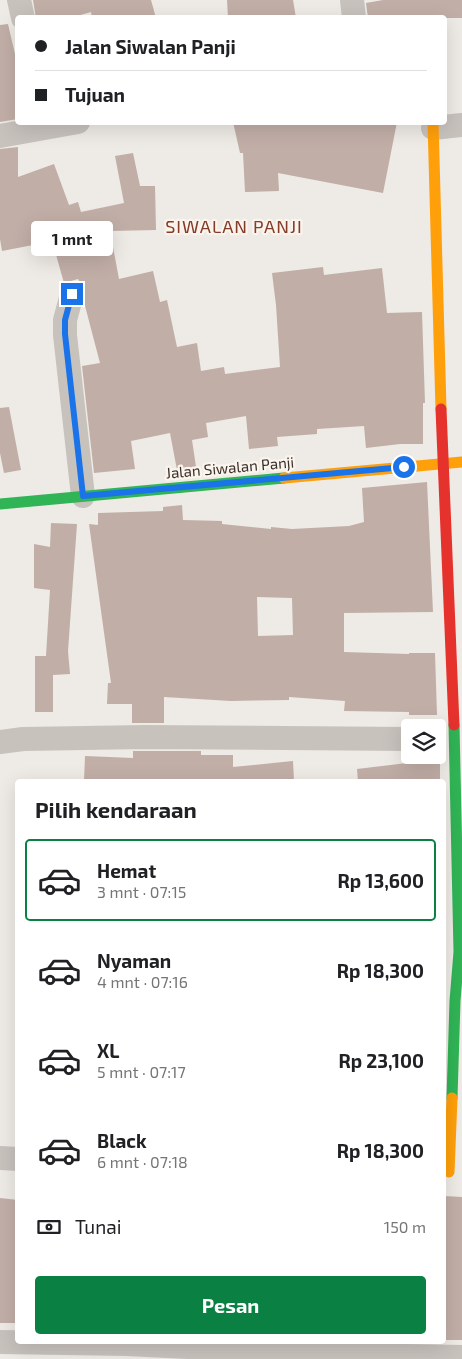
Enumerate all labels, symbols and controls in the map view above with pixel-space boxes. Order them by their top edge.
text: Jalan Siwalan Panji [65,35,236,58]
text: Tujuan [65,83,125,106]
district label: SIWALAN PANJI [165,215,303,237]
callout: 1 mnt [31,222,113,256]
text: 1 mnt [52,229,92,248]
route end [61,283,83,305]
street label: Jalan Siwalan Panji [165,452,295,483]
route start [393,456,415,478]
map controls [401,719,446,764]
button: layers [401,719,446,764]
text: Pilih kendaraan [35,796,197,822]
icon: car [37,858,82,903]
text: Hemat [97,859,156,882]
text: Rp 13,600 [337,869,424,892]
text: 3 mnt · 07:15 [97,882,186,901]
icon: car [37,948,82,993]
text: Nyaman [97,949,171,972]
text: Rp 18,300 [337,959,424,982]
text: 4 mnt · 07:16 [97,972,188,991]
icon: car [37,1038,82,1083]
text: XL [97,1039,119,1062]
text: Rp 23,100 [338,1049,424,1072]
text: 5 mnt · 07:17 [97,1062,186,1081]
icon: car [37,1128,82,1173]
text: Black [97,1129,147,1152]
text: Rp 18,300 [337,1139,424,1162]
text: 6 mnt · 07:18 [97,1152,188,1171]
icon: cash [35,1213,63,1241]
text: Tunai [75,1215,121,1238]
text: 150 m [384,1217,426,1236]
button: Pesan [35,1276,426,1334]

